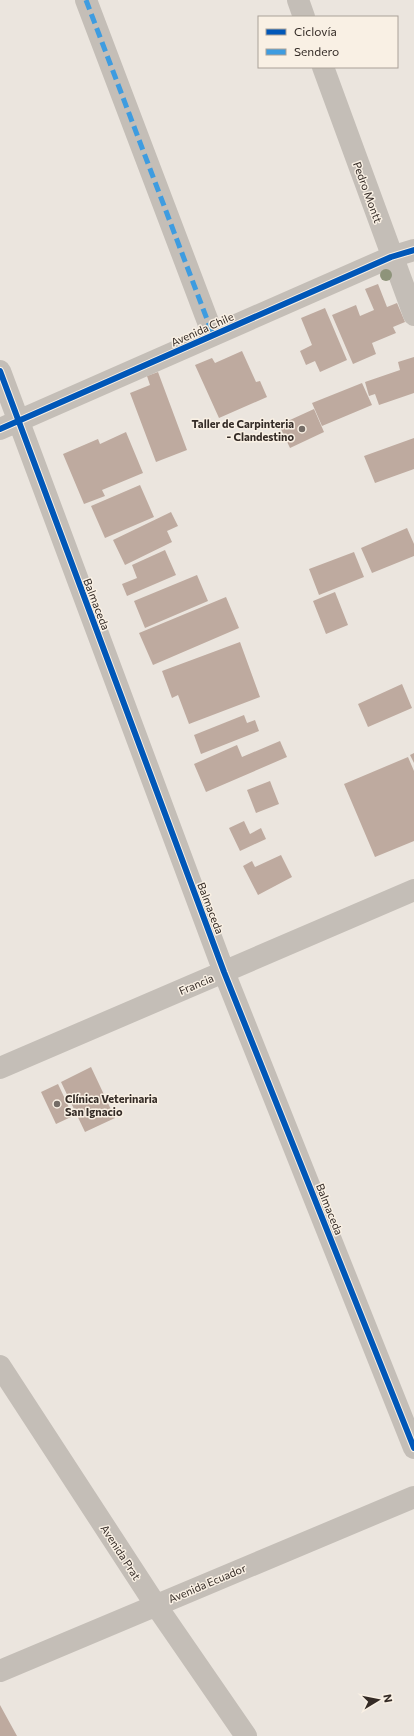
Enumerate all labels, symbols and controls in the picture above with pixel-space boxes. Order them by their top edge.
legend [258,16,398,68]
text: Ciclovía [294,24,337,38]
text: Sendero [294,44,339,58]
street label: Pedro Montt [351,160,385,225]
street label: Avenida Chile [169,309,235,349]
place label: Taller de Carpinteria - Clandestino [192,417,294,443]
marker: Taller de Carpinteria - Clandestino [297,424,307,434]
street label: Balmaceda [81,576,113,632]
street label: Balmaceda [195,880,227,936]
street label: Francia [177,971,215,997]
place label: Clínica Veterinaria San Ignacio [65,1092,158,1118]
marker: Clínica Veterinaria San Ignacio [52,1099,62,1109]
street label: Balmaceda [314,1181,346,1237]
street label: Avenida Prat [98,1522,144,1582]
street label: Avenida Ecuador [166,1561,248,1605]
north arrow [358,1680,398,1720]
text: N [381,1693,395,1703]

